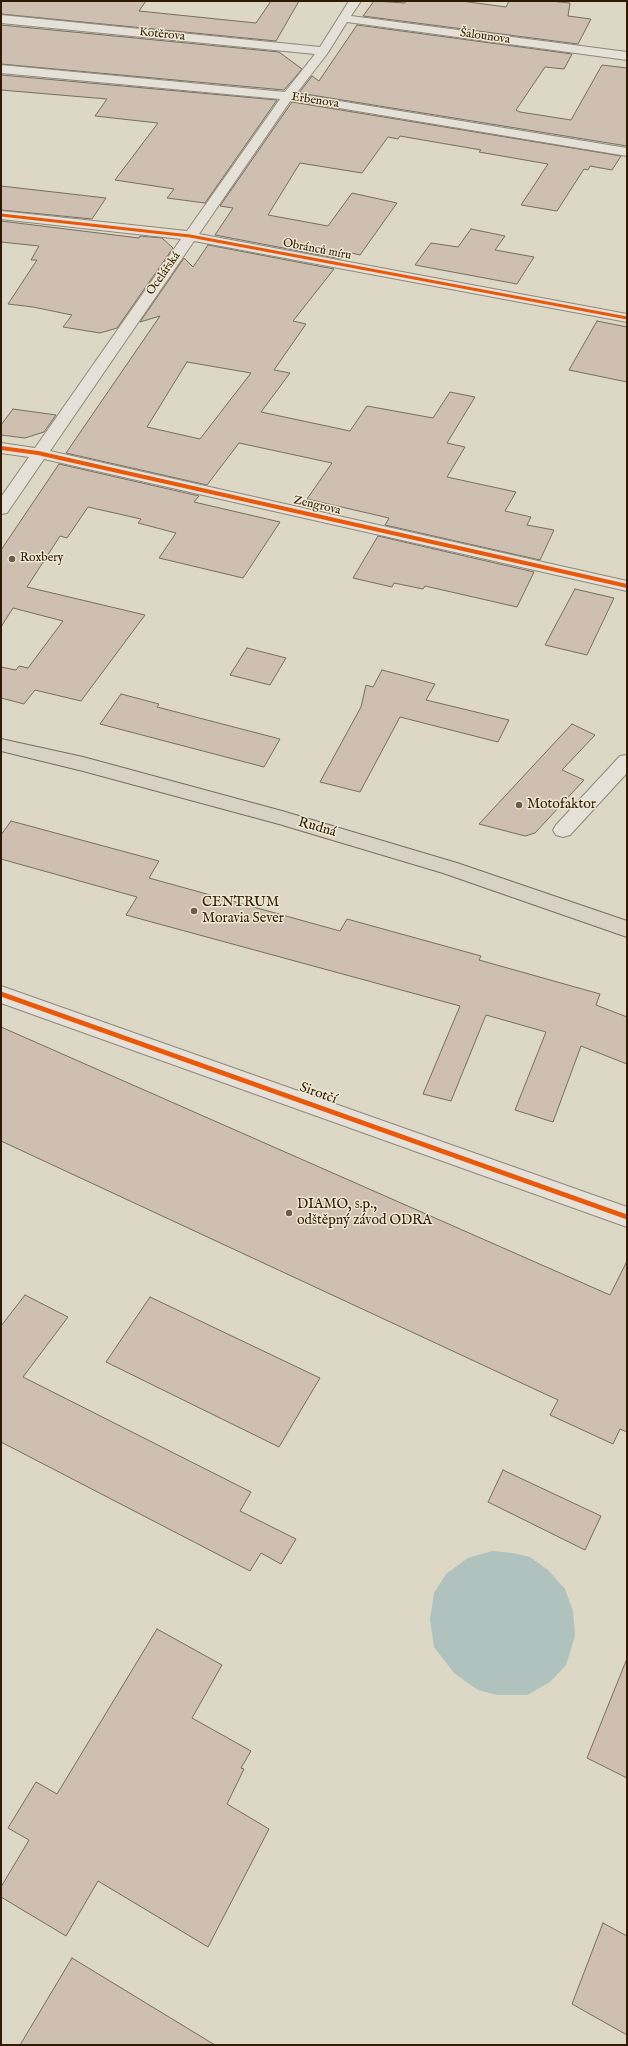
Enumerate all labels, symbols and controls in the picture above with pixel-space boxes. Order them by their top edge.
street label: Kotěrova [138,25,186,45]
street label: Šalounova [459,26,511,48]
street label: Erbenova [290,90,340,112]
street label: Obránců míru [282,236,352,264]
street label: Ocelářská [144,250,184,298]
street label: Zengrova [292,494,342,518]
place label: Roxbery [20,552,64,566]
marker: Roxbery [7,554,17,564]
place label: Motofaktor [527,797,596,813]
marker: Motofaktor [514,800,524,810]
street label: Rudná [296,815,338,841]
place label: CENTRUM Moravia Sever [202,895,284,928]
marker: CENTRUM Moravia Sever [189,906,199,916]
street label: Sirotčí [297,1080,339,1108]
place label: DIAMO, s.p., odštěpný závod ODRA [297,1197,432,1230]
marker: DIAMO, s.p., odštěpný závod ODRA [284,1208,294,1218]

